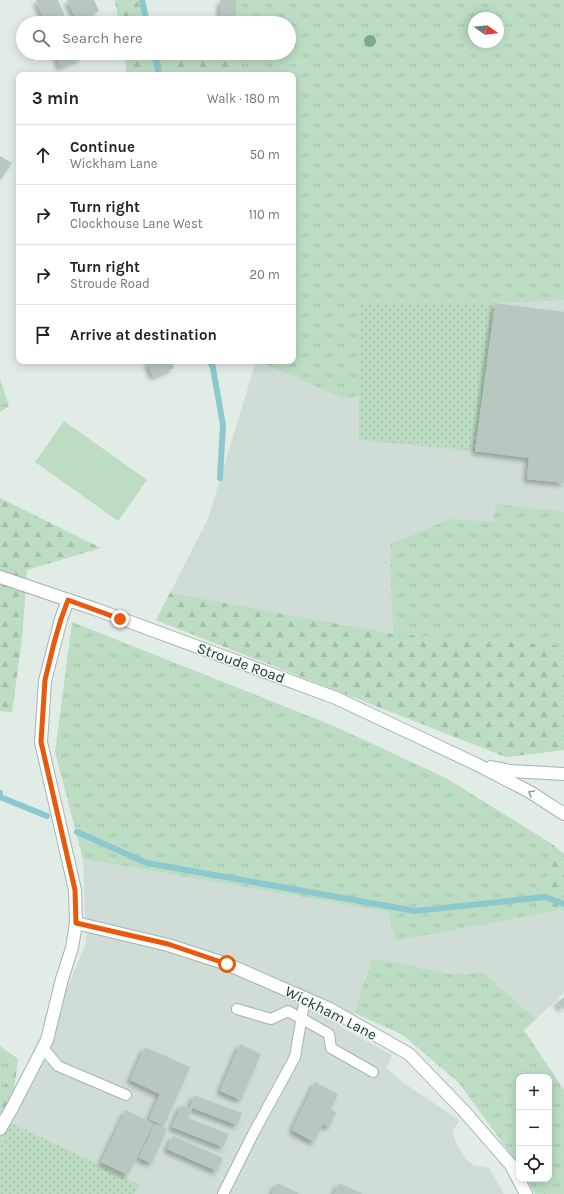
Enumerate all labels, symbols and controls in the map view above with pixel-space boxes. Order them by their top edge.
north arrow [468,12,504,48]
search box [16,16,296,60]
icon: search [30,27,52,49]
text: Search here [62,29,143,47]
text: 3 min [32,88,79,108]
text: Walk · 180 m [207,91,280,106]
text: Continue [70,138,135,156]
icon: ahead [32,144,54,166]
text: 50 m [250,147,280,162]
text: Wickham Lane [70,156,158,171]
text: Turn right [70,198,140,216]
icon: right [32,204,54,226]
text: 110 m [248,207,280,222]
text: Clockhouse Lane West [70,216,203,231]
text: Turn right [70,258,140,276]
icon: right [32,264,54,286]
text: 20 m [250,267,280,282]
text: Stroude Road [70,276,150,291]
icon: arrive [32,324,54,346]
text: Arrive at destination [70,326,217,344]
route end [111,610,129,628]
street label: Stroude Road [195,639,287,687]
one-way arrow [528,791,535,798]
route start [218,955,236,973]
street label: Wickham Lane [282,982,380,1044]
map controls [516,1074,552,1182]
button: + [516,1074,552,1110]
button: − [516,1110,552,1146]
button: locate [516,1146,552,1182]

